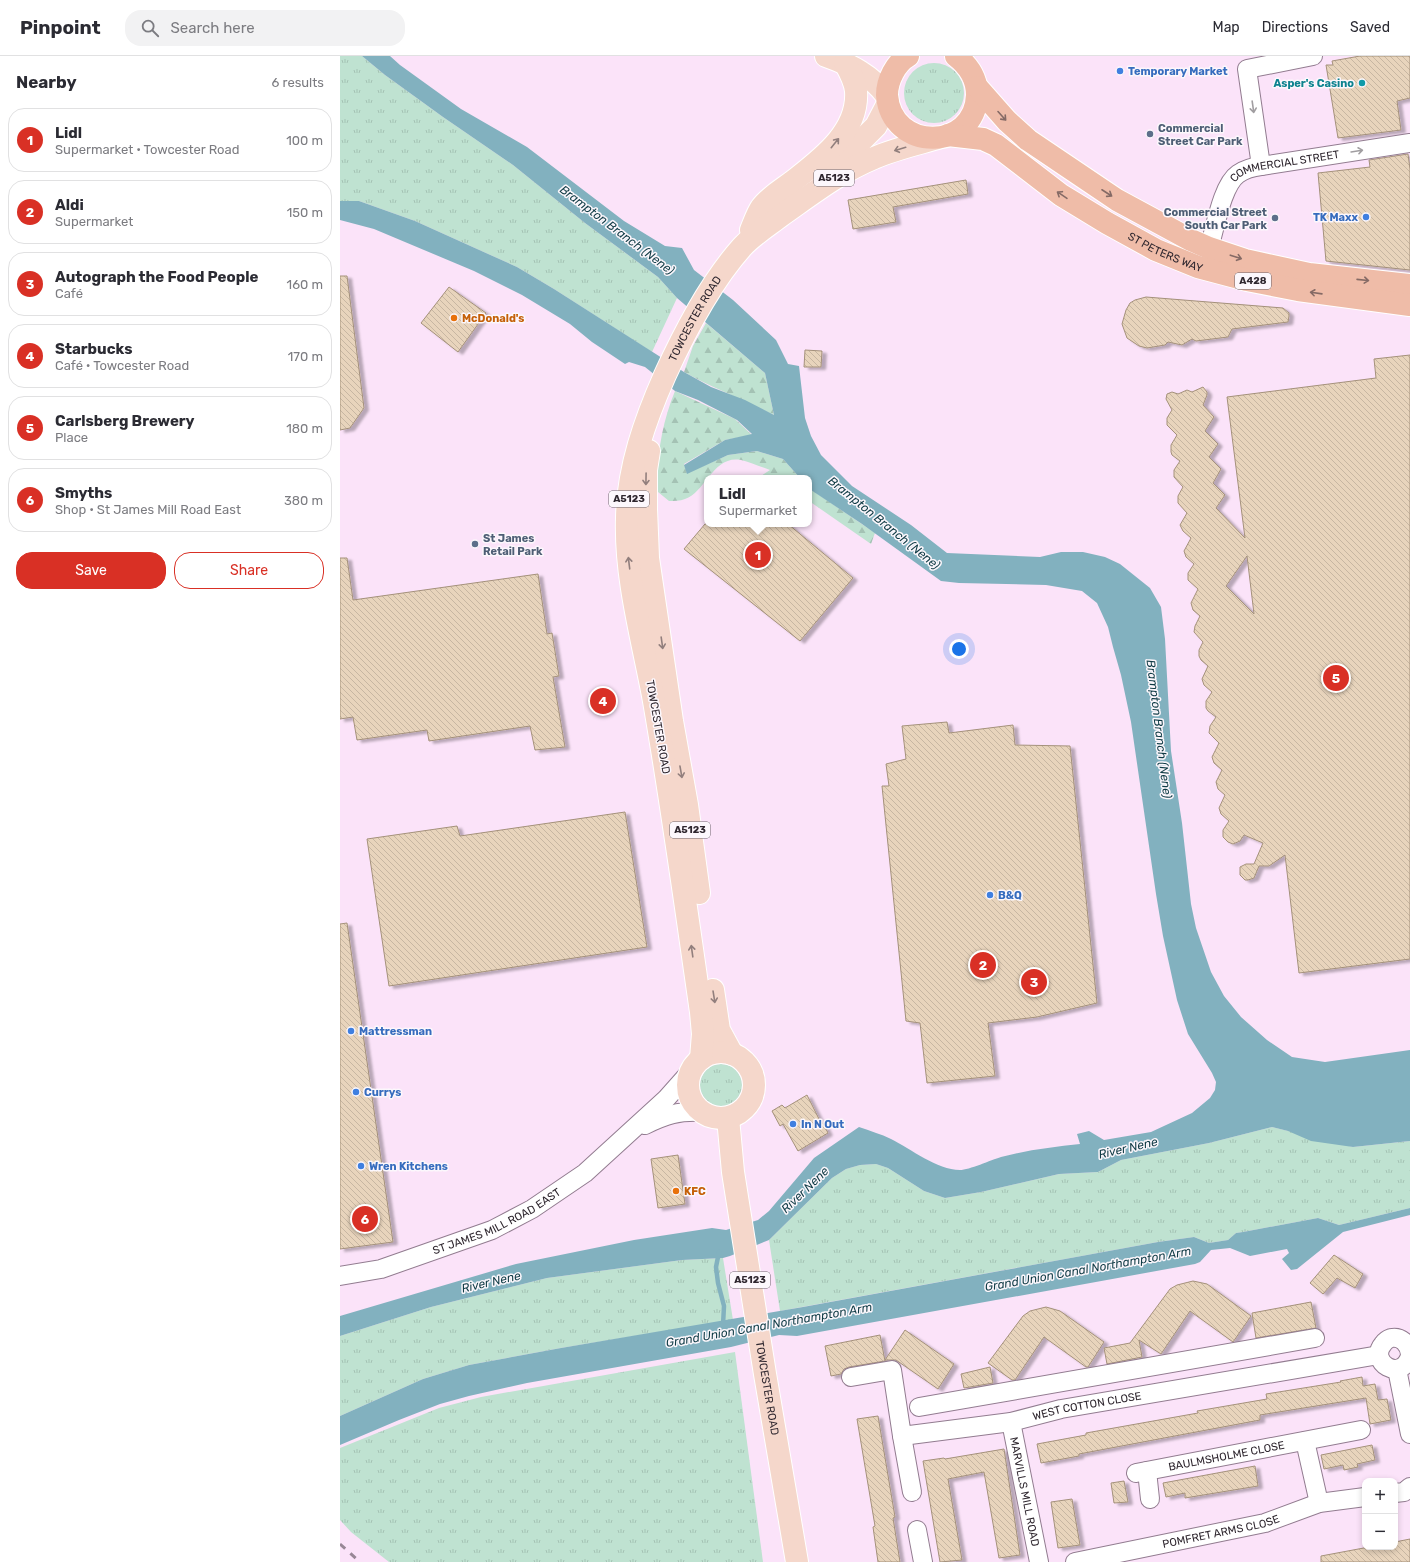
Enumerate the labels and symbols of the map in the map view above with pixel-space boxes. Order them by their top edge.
place label: Temporary Market [1128,65,1228,78]
marker: Temporary Market [1115,66,1125,76]
place label: Asper's Casino [1273,77,1354,90]
marker: Asper's Casino [1357,78,1367,88]
one-way arrow [1249,100,1257,113]
one-way arrow [998,111,1007,121]
place label: Commercial Street Car Park [1158,122,1243,148]
marker: Commercial Street Car Park [1145,129,1155,139]
one-way arrow [831,138,840,149]
one-way arrow [894,146,907,153]
street label: COMMERCIAL STREET [1227,147,1341,184]
one-way arrow [1351,147,1364,155]
road number: A5123 [814,170,854,186]
water label: Brampton Branch (Nene) [557,182,677,278]
one-way arrow [1101,189,1112,197]
one-way arrow [1057,191,1068,199]
place label: Commercial Street South Car Park [1164,206,1268,232]
place label: TK Maxx [1313,211,1359,224]
marker: TK Maxx [1361,212,1371,222]
marker: Commercial Street South Car Park [1270,213,1280,223]
street label: ST PETERS WAY [1126,229,1204,275]
one-way arrow [1229,253,1241,261]
street label: TOWCESTER ROAD [666,273,724,363]
road number: A428 [1235,273,1271,289]
one-way arrow [1356,276,1369,283]
one-way arrow [1310,289,1323,297]
place label: McDonald's [462,312,524,325]
marker: McDonald's [449,313,459,323]
one-way arrow [642,472,650,485]
water label: Brampton Branch (Nene) [825,474,943,572]
road number: A5123 [609,491,649,507]
place label: St James Retail Park [483,532,543,558]
marker: St James Retail Park [470,539,480,549]
pin: 1 [745,540,771,570]
one-way arrow [626,557,633,570]
one-way arrow [658,636,666,649]
your location [949,639,969,659]
water label: Brampton Branch (Nene) [1144,659,1174,799]
pin: 5 [1323,663,1349,693]
street label: TOWCESTER ROAD [643,679,673,775]
pin: 4 [590,686,616,716]
one-way arrow [677,765,685,778]
road number: A5123 [670,822,710,838]
place label: B&Q [998,889,1022,902]
marker: B&Q [985,890,995,900]
one-way arrow [688,945,696,958]
pin: 2 [970,950,996,980]
pin: 3 [1021,967,1047,997]
one-way arrow [710,990,718,1003]
place label: Mattressman [359,1025,432,1038]
marker: Mattressman [346,1026,356,1036]
place label: Currys [364,1086,401,1099]
marker: Currys [351,1087,361,1097]
place label: In N Out [801,1118,844,1131]
marker: In N Out [788,1119,798,1129]
water label: River Nene [1097,1134,1159,1162]
place label: Wren Kitchens [369,1160,448,1173]
marker: Wren Kitchens [356,1161,366,1171]
water label: River Nene [778,1164,832,1216]
street label: ST JAMES MILL ROAD EAST [431,1185,563,1257]
place label: KFC [684,1185,706,1198]
marker: KFC [671,1186,681,1196]
pin: 6 [352,1204,378,1234]
water label: Grand Union Canal Northampton Arm [984,1244,1193,1294]
water label: River Nene [460,1268,522,1296]
road number: A5123 [730,1272,770,1288]
water label: Grand Union Canal Northampton Arm [665,1300,874,1350]
street label: TOWCESTER ROAD [753,1340,782,1436]
street label: WEST COTTON CLOSE [1031,1389,1143,1423]
street label: MARVILLS MILL ROAD [1008,1436,1042,1547]
street label: BAULMSHOLME CLOSE [1167,1438,1286,1473]
street label: POMFRET ARMS CLOSE [1161,1512,1281,1550]

